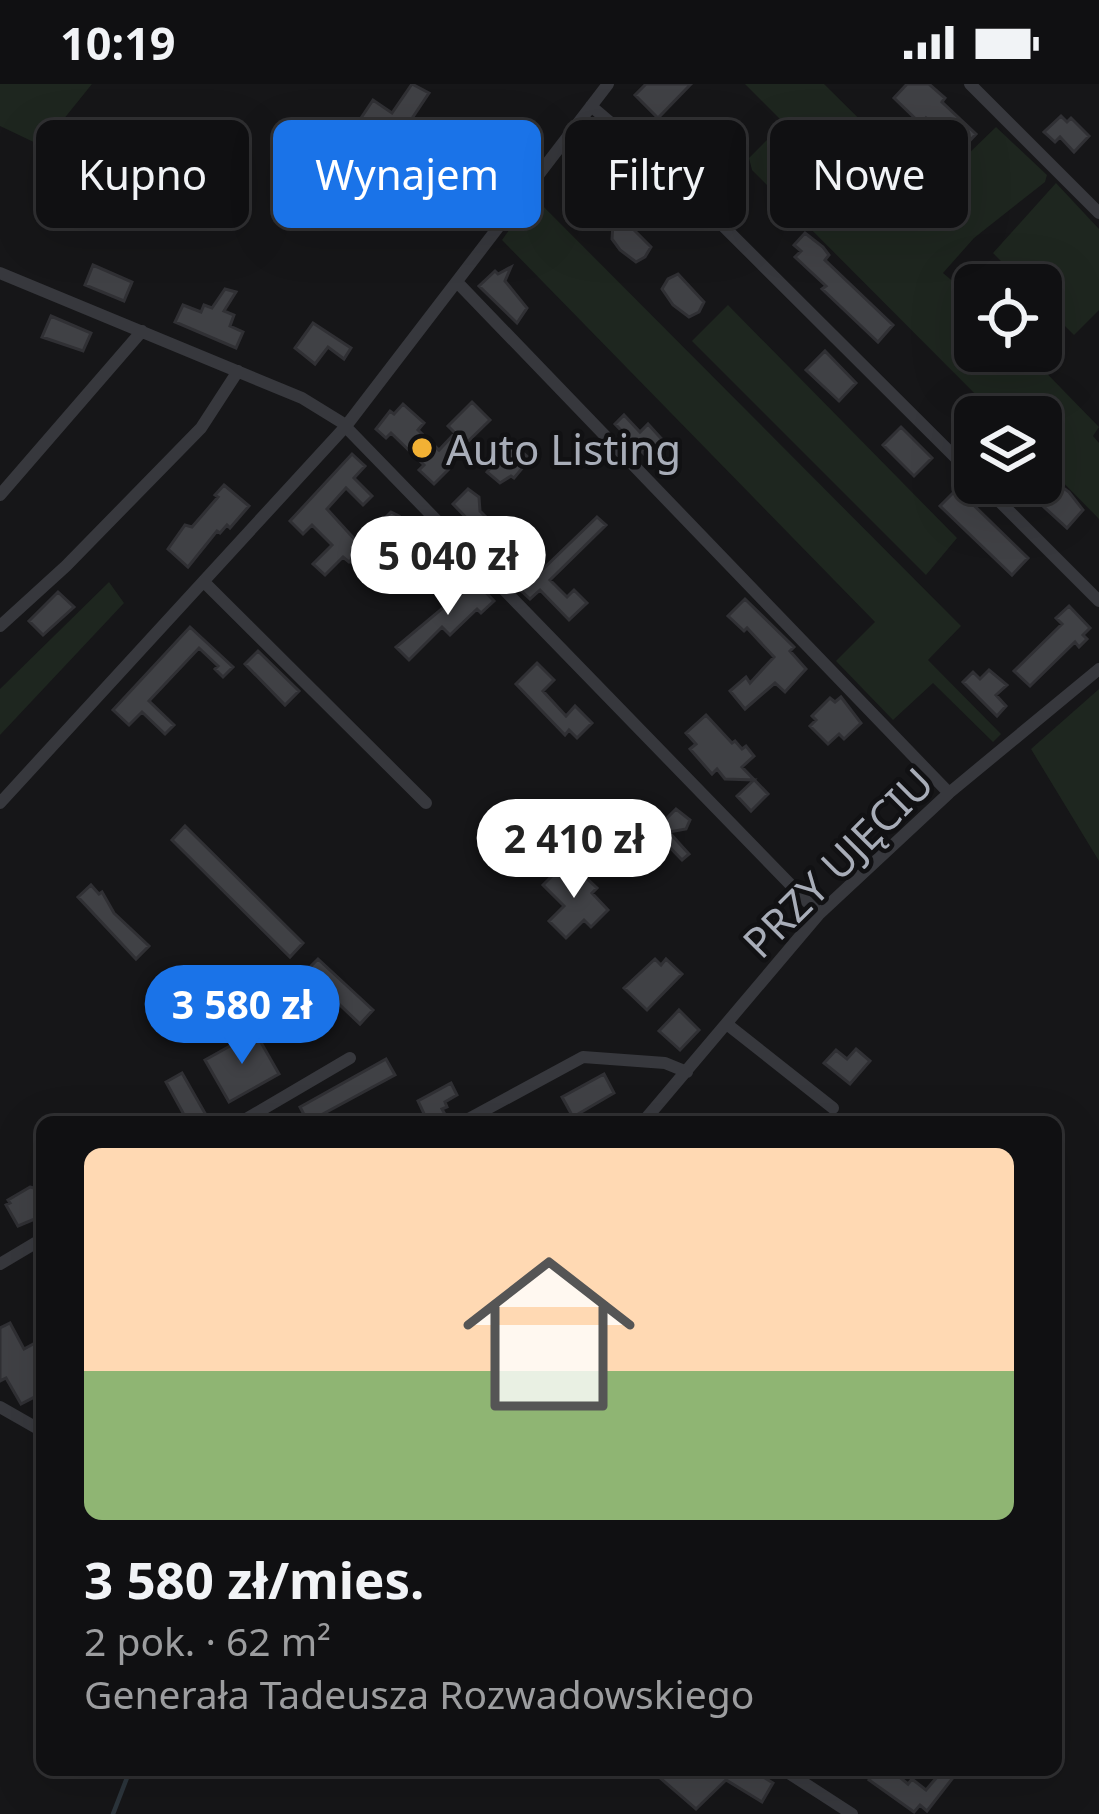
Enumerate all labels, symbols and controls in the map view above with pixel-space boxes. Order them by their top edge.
text: 10:19 [60,12,176,73]
chip: Kupno [36,120,249,228]
chip: Wynajem [273,120,541,228]
chip: Filtry [565,120,746,228]
chip: Nowe [770,120,968,228]
map controls [954,264,1062,504]
button: locate [954,264,1062,372]
button: layers [954,396,1062,504]
place label: Auto Listing [446,420,681,477]
marker: Auto Listing [409,435,435,461]
pin: 5 040 zł [324,516,572,618]
text: 5 040 zł [378,528,518,581]
street label: PRZY UJĘCIU [729,754,945,970]
pin: 2 410 zł [450,799,698,901]
text: 2 410 zł [504,811,644,864]
pin: 3 580 zł [118,965,366,1067]
text: 3 580 zł [172,977,312,1030]
icon: home [441,1226,657,1442]
text: 3 580 zł/mies. [84,1544,424,1614]
text: 2 pok. · 62 m² [84,1614,331,1667]
text: Generała Tadeusza Rozwadowskiego [84,1667,754,1720]

